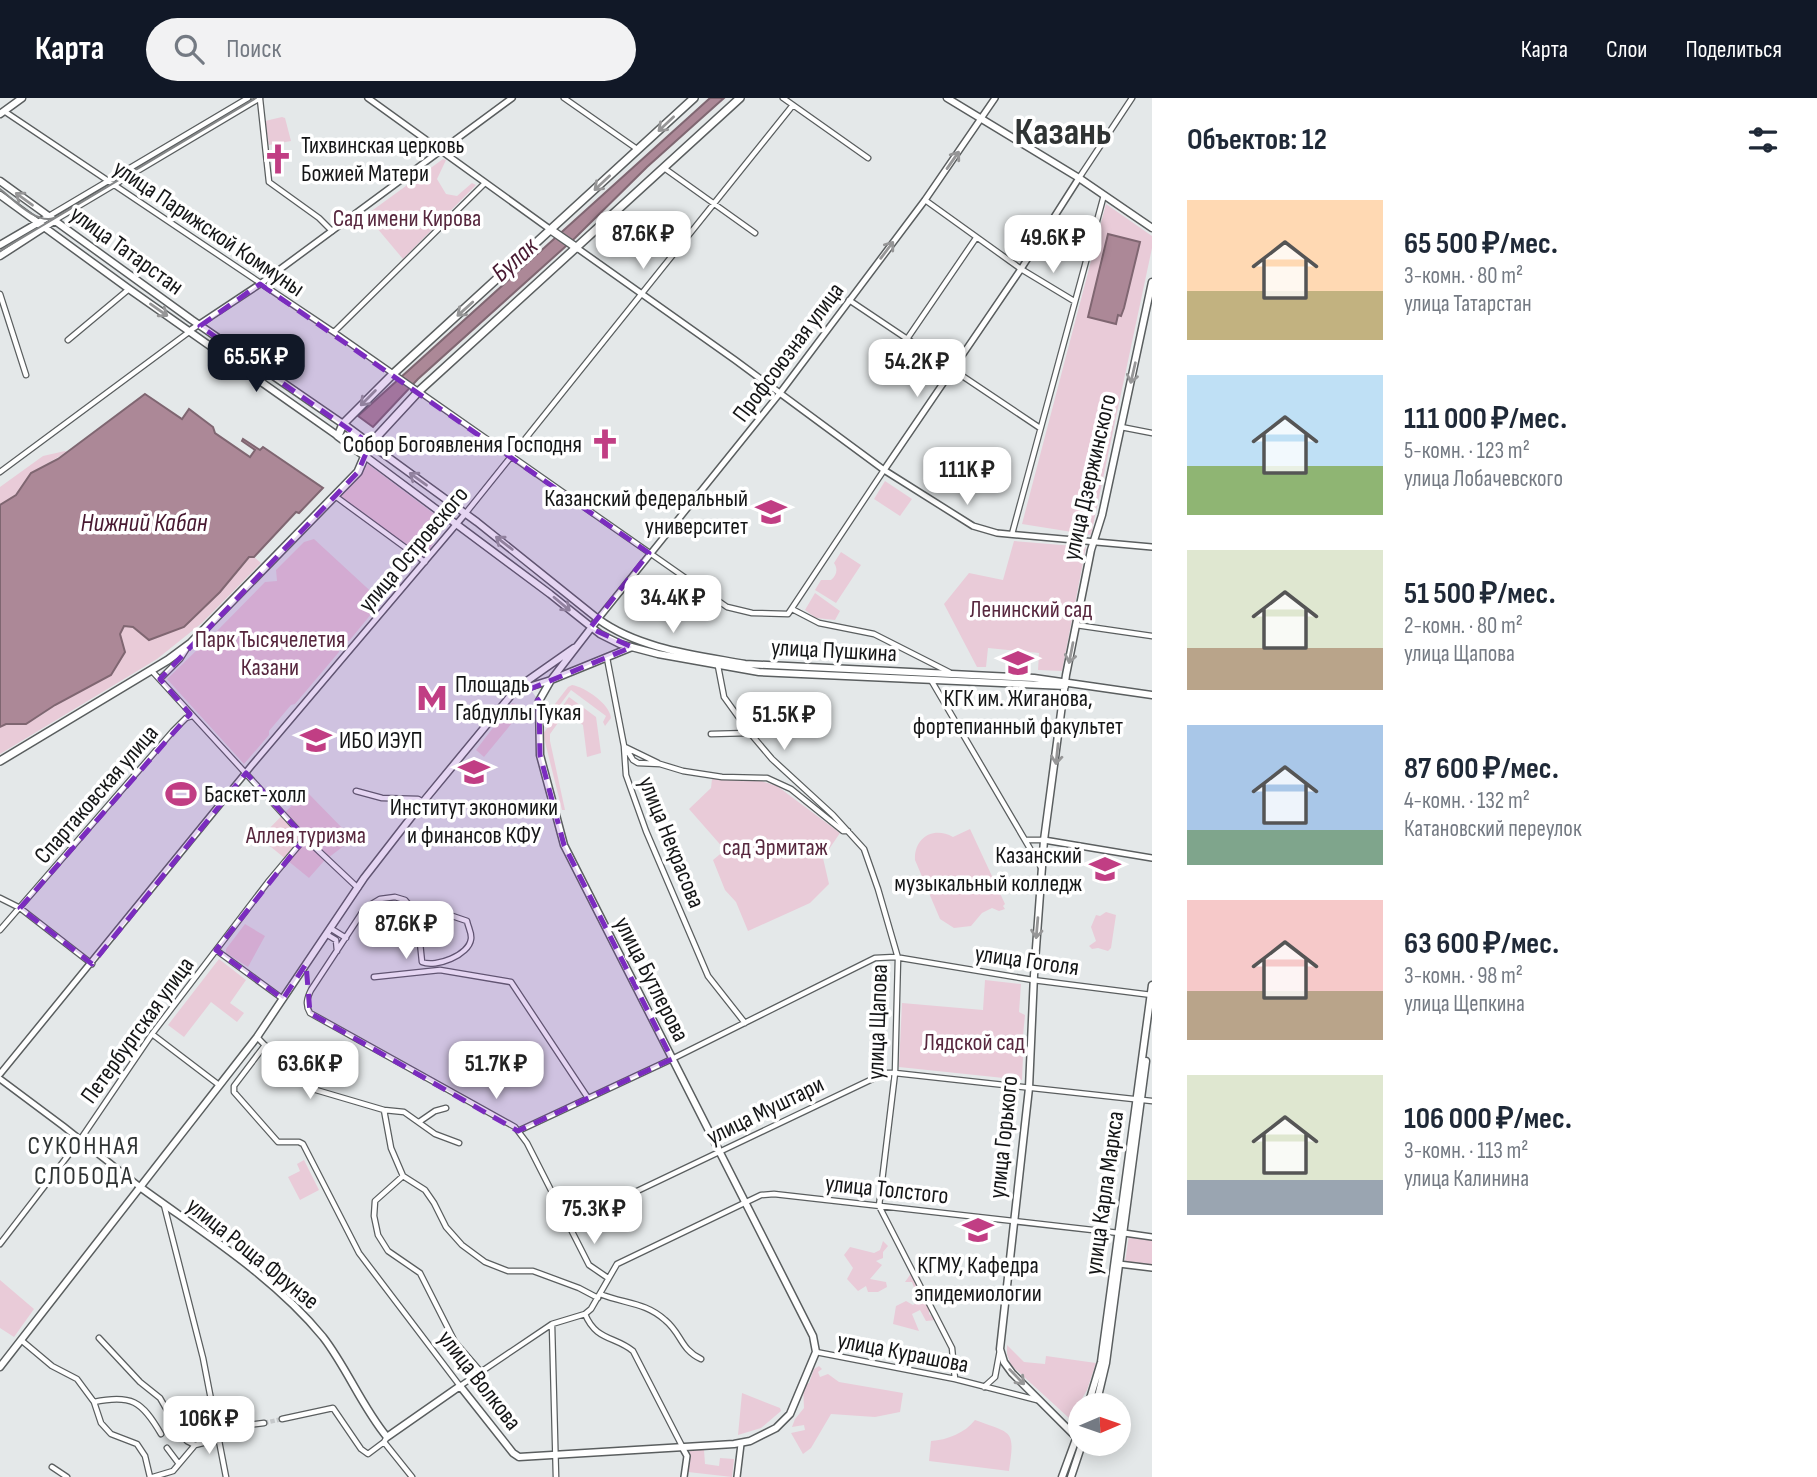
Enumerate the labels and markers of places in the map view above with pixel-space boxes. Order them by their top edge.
place label: Тихвинская церковь Божией Матери [301,131,465,188]
church icon: Тихвинская церковь Божией Матери [261,142,295,176]
pin: 87.6K ₽ [578,212,708,271]
pin: 49.6K ₽ [988,216,1118,275]
pin: 65.5K ₽ [191,334,321,394]
pin: 54.2K ₽ [852,340,982,399]
church icon: Собор Богоявления Господня [588,427,622,461]
place label: Собор Богоявления Господня [343,430,582,459]
pin: 111K ₽ [910,448,1024,507]
place label: Казанский федеральный университет [544,484,748,541]
school or university icon: Казанский федеральный университет [754,495,788,529]
pin: 34.4K ₽ [608,575,738,635]
school or university icon: КГК им. Жиганова, фортепианный факультет [1001,646,1035,680]
place label: Площадь Габдуллы Тукая [455,670,581,727]
metro station icon: Площадь Габдуллы Тукая [415,681,449,715]
place label: КГК им. Жиганова, фортепианный факультет [913,684,1123,741]
pin: 51.5K ₽ [719,692,849,752]
school or university icon: ИБО ИЭУП [299,723,333,757]
place label: ИБО ИЭУП [339,726,423,755]
school or university icon: Институт экономики и финансов КФУ [457,755,491,789]
sports icon: Баскет-холл [164,777,198,811]
place label: Баскет-холл [204,780,306,809]
place label: Институт экономики и финансов КФУ [390,793,558,850]
place label: Казанский музыкальный колледж [894,841,1082,898]
school or university icon: Казанский музыкальный колледж [1088,852,1122,886]
pin: 87.6K ₽ [341,902,471,961]
pin: 63.6K ₽ [245,1042,375,1101]
pin: 51.7K ₽ [431,1042,561,1101]
pin: 75.3K ₽ [529,1186,659,1246]
school or university icon: КГМУ, Кафедра эпидемиологии [961,1213,995,1247]
place label: КГМУ, Кафедра эпидемиологии [914,1251,1042,1308]
pin: 106K ₽ [152,1396,266,1456]

